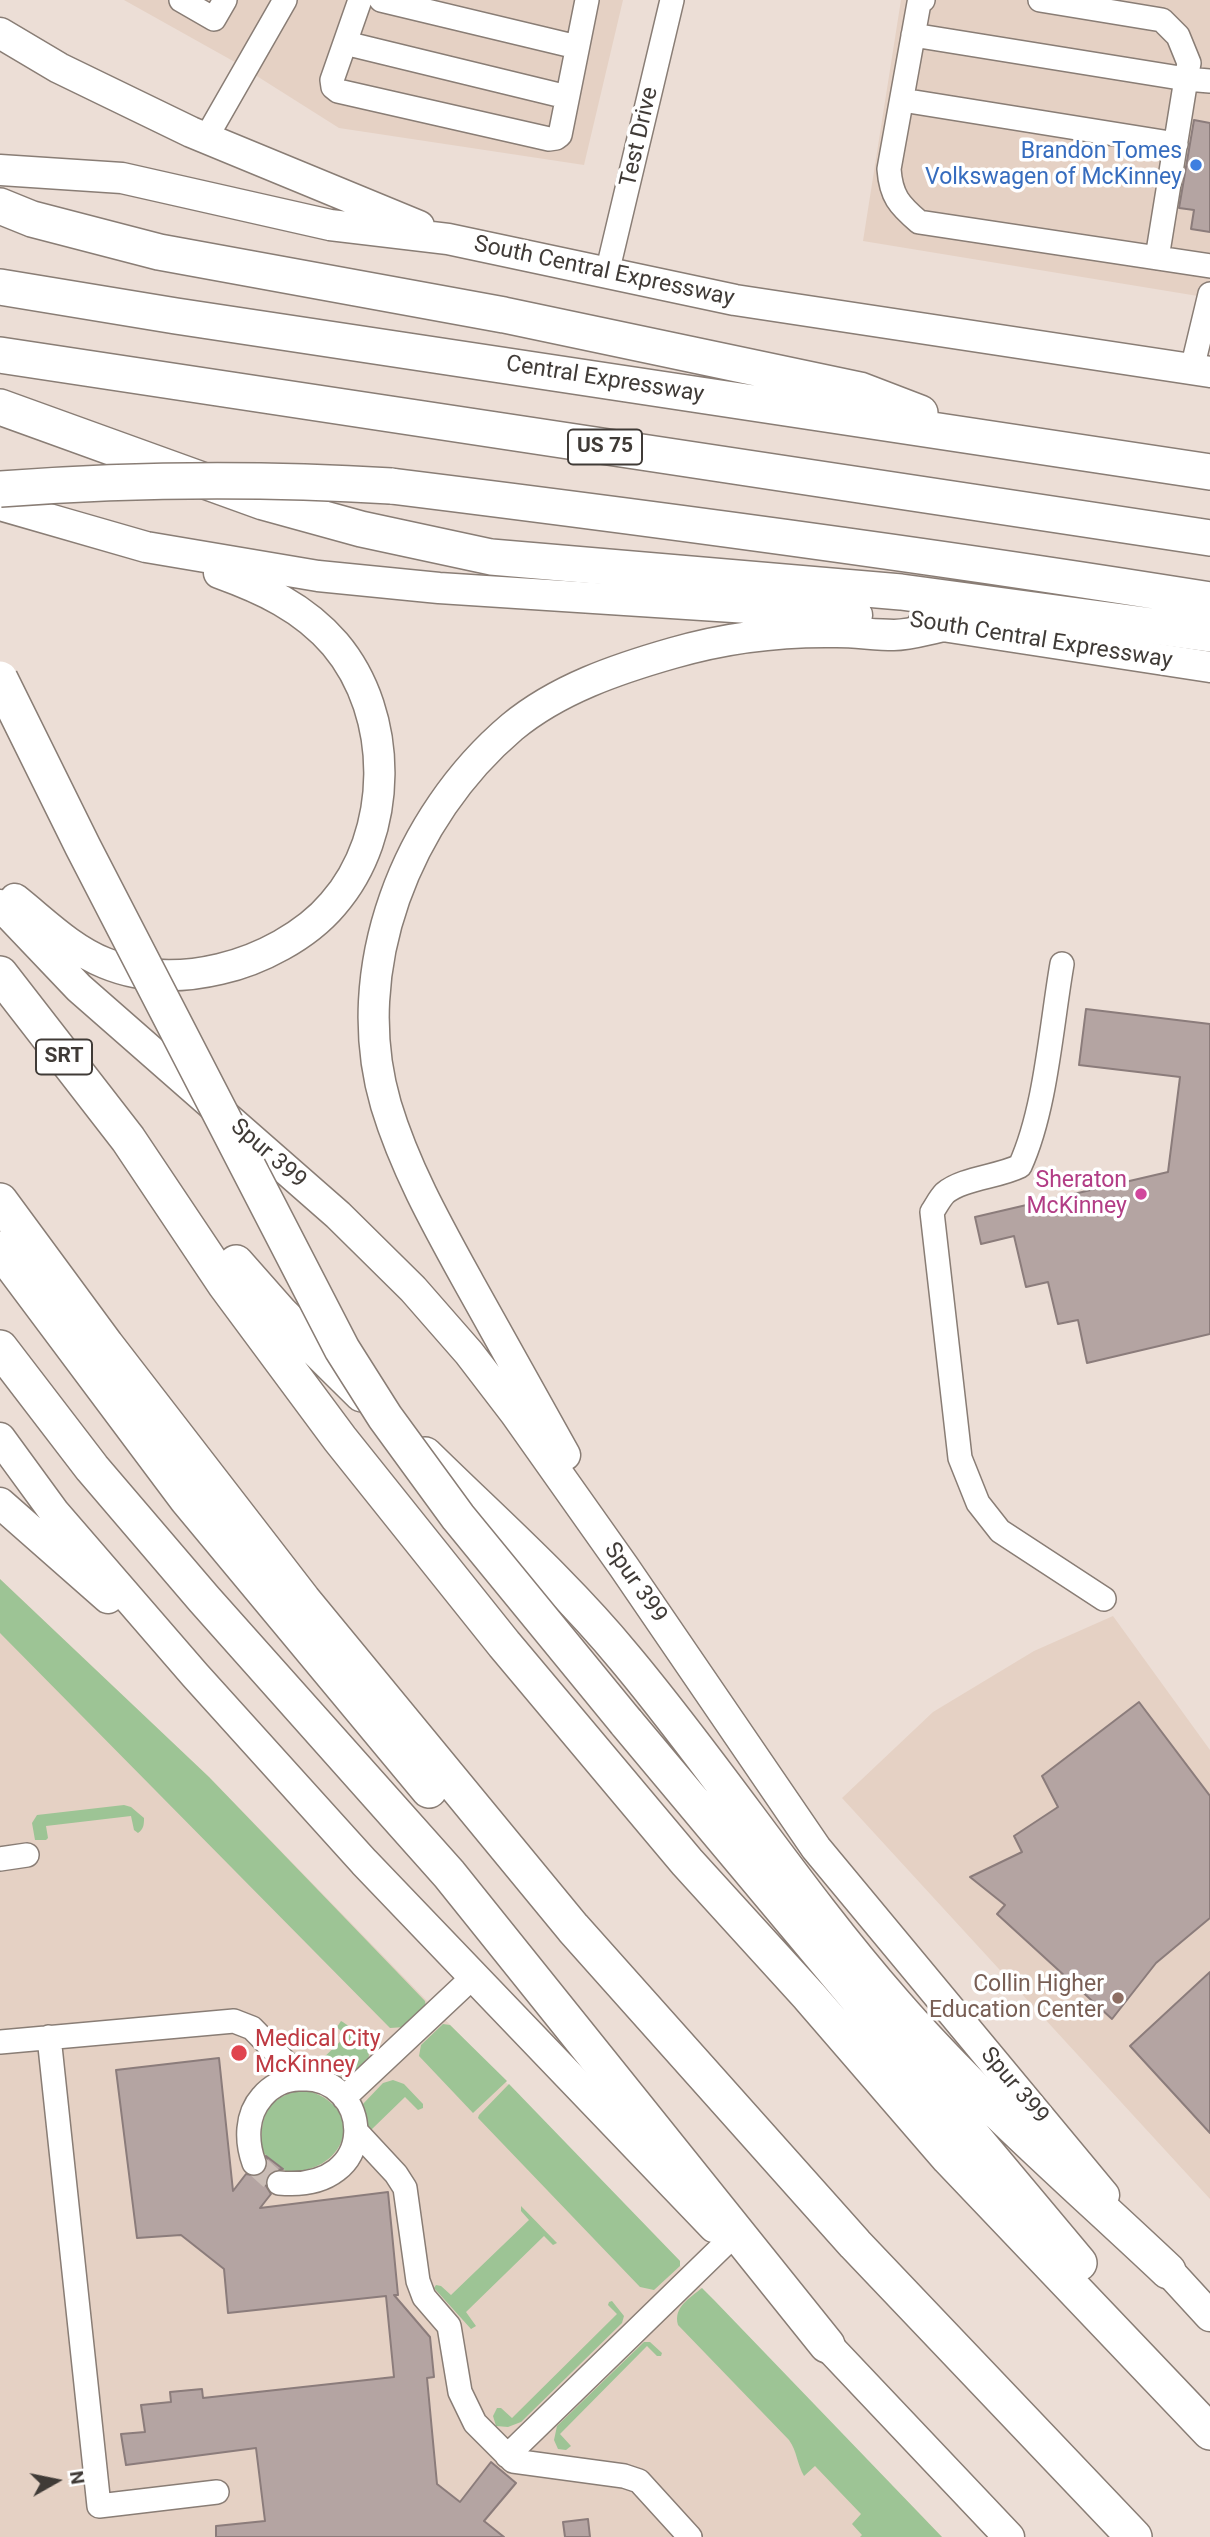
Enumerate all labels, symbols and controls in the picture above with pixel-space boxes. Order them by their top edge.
street label: Test Drive [615,84,665,190]
place label: Brandon Tomes Volkswagen of McKinney [925,138,1182,192]
marker: Brandon Tomes Volkswagen of McKinney [1188,157,1204,173]
street label: South Central Expressway [471,231,737,313]
street label: Central Expressway [504,351,706,409]
road number: US 75 [568,430,642,464]
street label: South Central Expressway [908,607,1174,675]
road number: SRT [36,1040,92,1074]
street label: Spur 399 [224,1114,312,1194]
place label: Sheraton McKinney [1027,1167,1127,1221]
marker: Sheraton McKinney [1133,1186,1149,1202]
street label: Spur 399 [597,1538,673,1628]
place label: Collin Higher Education Center [929,1971,1104,2025]
marker: Collin Higher Education Center [1110,1990,1126,2006]
place label: Medical City McKinney [255,2026,381,2080]
street label: Spur 399 [974,2042,1054,2130]
marker: Medical City McKinney [229,2043,249,2063]
north arrow [21,2446,91,2516]
text: N [65,2469,90,2486]

